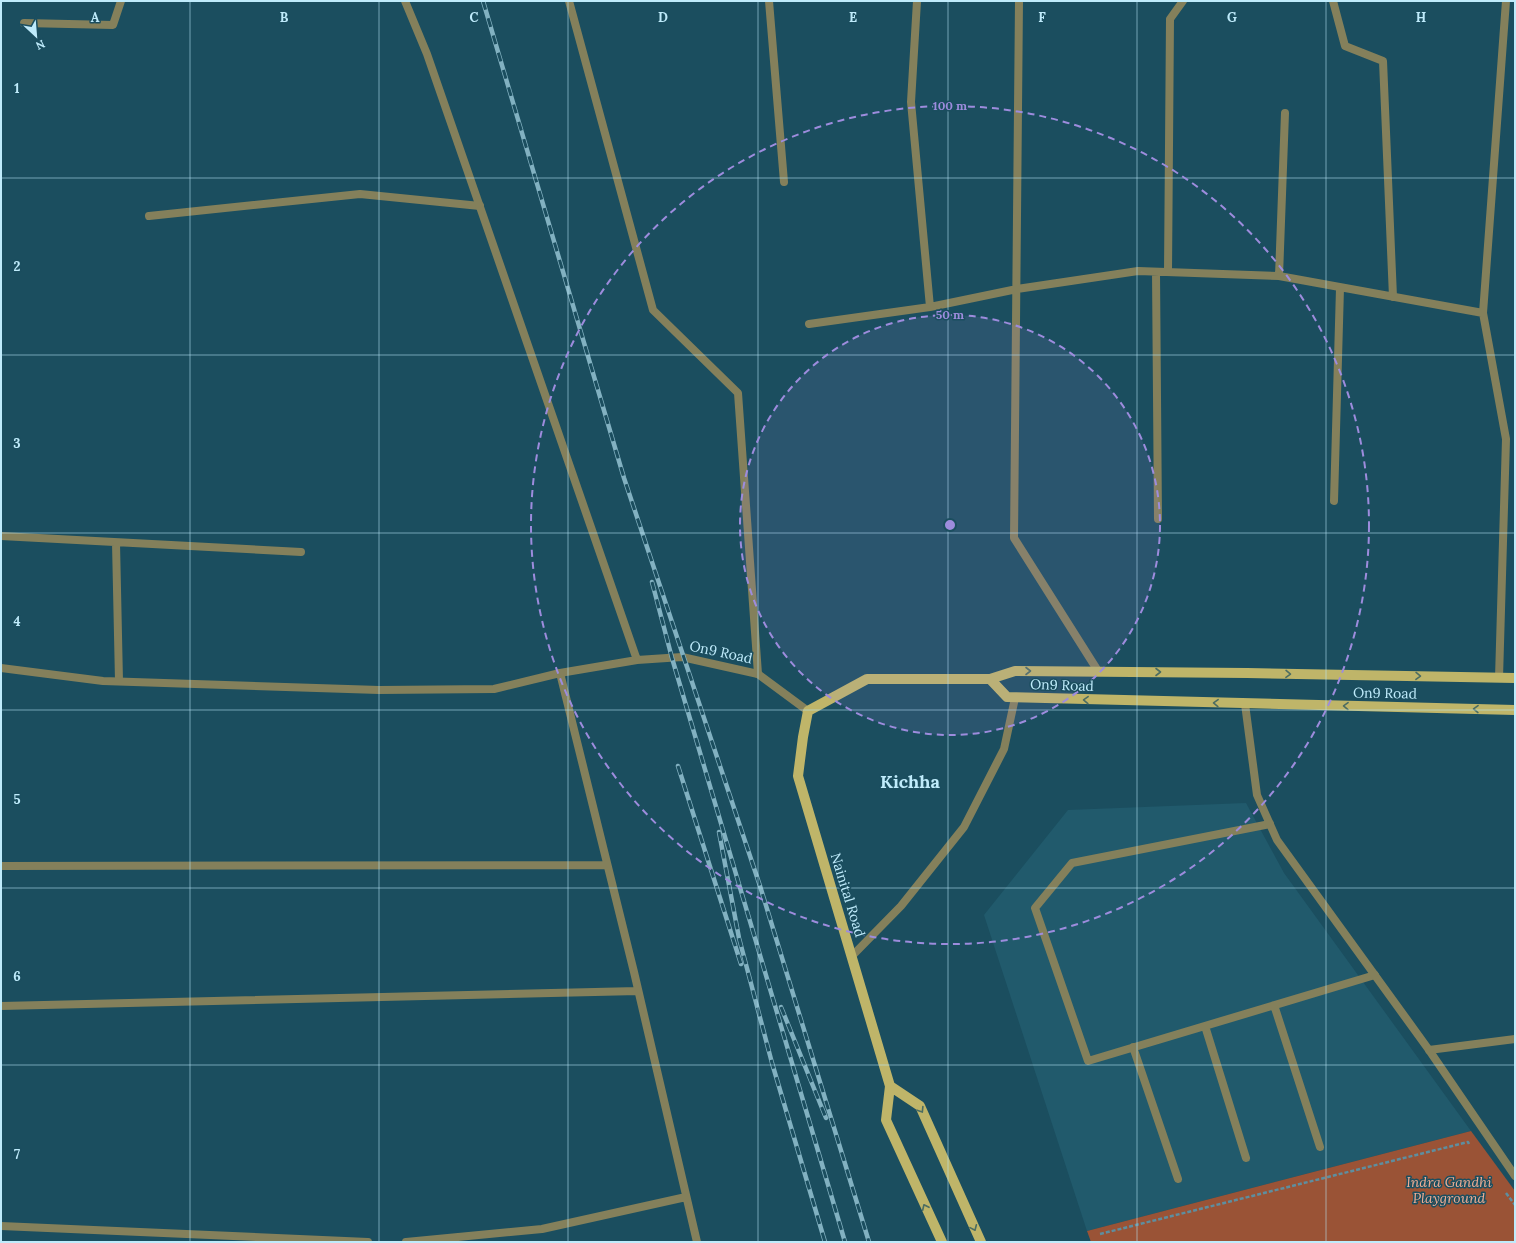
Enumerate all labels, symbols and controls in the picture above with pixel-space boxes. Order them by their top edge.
text: A [91,9,100,26]
text: B [280,9,289,26]
text: C [470,9,479,26]
text: D [658,9,668,26]
text: E [849,9,857,26]
text: F [1038,9,1046,26]
text: G [1227,9,1237,26]
text: H [1416,9,1426,26]
north arrow [16,16,56,56]
text: N [33,37,47,53]
text: 1 [14,80,20,97]
text: 100 m [933,98,967,113]
text: 2 [14,258,21,275]
text: 50 m [936,307,964,322]
text: 3 [13,435,21,452]
centre of rings [943,518,957,532]
text: 4 [13,613,21,630]
street label: On9 Road [688,637,754,667]
one-way arrow [1025,667,1031,675]
one-way arrow [1155,668,1161,676]
one-way arrow [1285,669,1291,678]
one-way arrow [1415,672,1421,680]
street label: On9 Road [1030,675,1094,695]
street label: On9 Road [1353,683,1417,703]
one-way arrow [1083,696,1089,704]
one-way arrow [1213,699,1219,707]
one-way arrow [1343,702,1349,710]
one-way arrow [1473,705,1479,713]
district label: Kichha [880,770,940,793]
text: 5 [13,791,21,808]
street label: Nainital Road [827,851,869,939]
text: 6 [13,968,21,985]
one-way arrow [916,1105,923,1112]
text: 7 [14,1146,20,1163]
park label: Indra Gandhi Playground [1406,1173,1492,1207]
one-way arrow [922,1203,930,1210]
one-way arrow [970,1224,978,1231]

